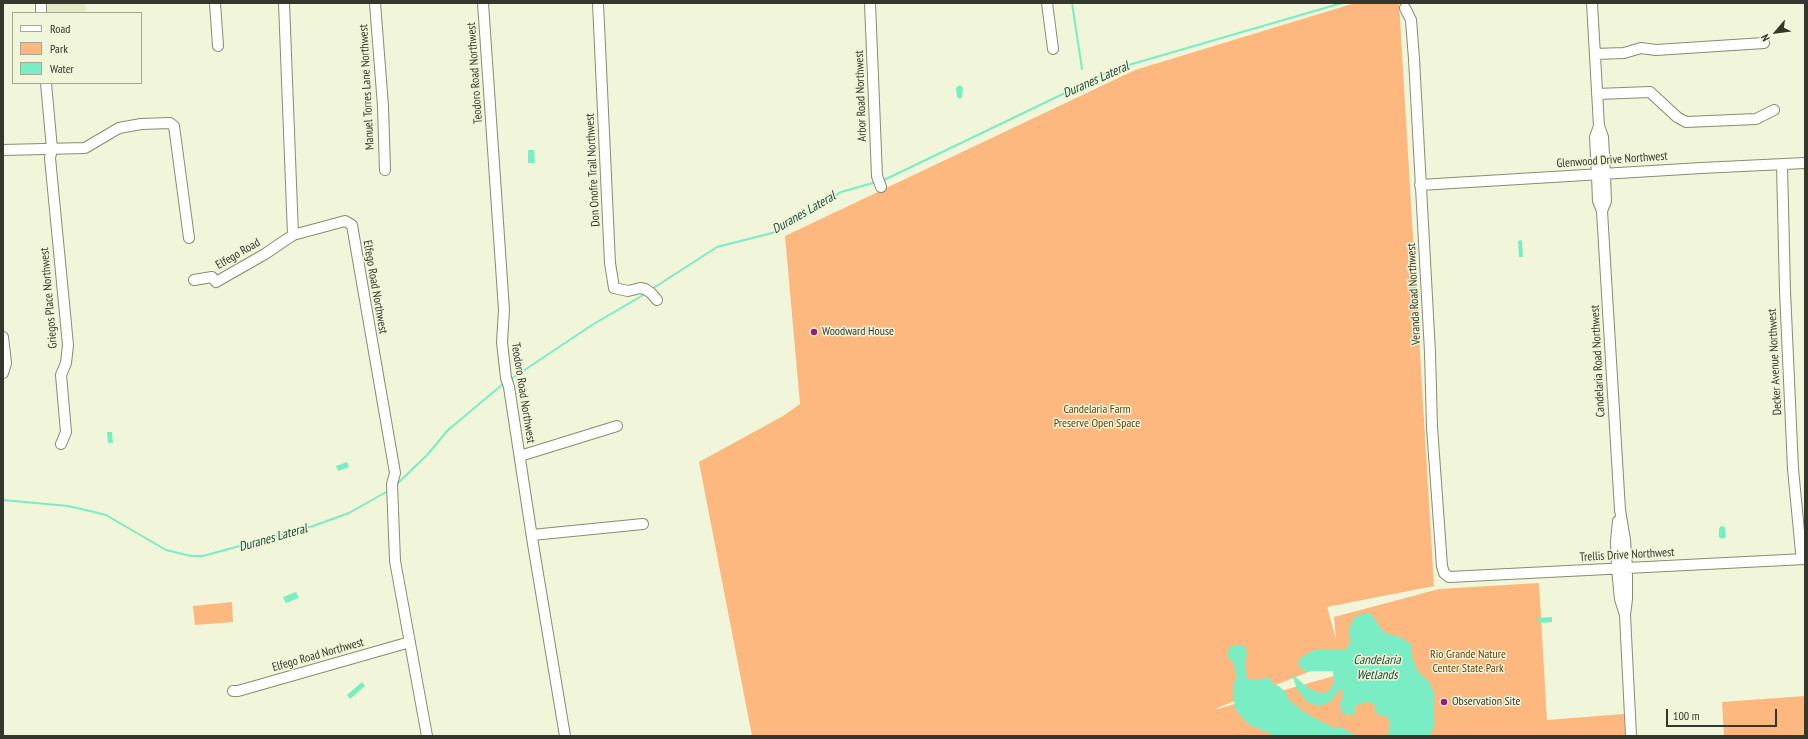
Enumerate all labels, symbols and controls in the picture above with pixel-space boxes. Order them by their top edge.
legend [12,12,142,84]
north arrow [1756,12,1796,52]
text: Road [50,21,70,36]
street label: Teodoro Road Northwest [464,22,486,124]
street label: Manuel Torres Lane Northwest [357,24,377,150]
text: N [1758,32,1773,44]
text: Park [50,41,68,56]
street label: Arbor Road Northwest [852,50,870,142]
water label: Duranes Lateral [1061,59,1131,101]
text: Water [50,61,74,76]
street label: Don Onofre Trail Northwest [583,113,603,227]
street label: Glenwood Drive Northwest [1556,149,1668,171]
water label: Duranes Lateral [770,189,838,237]
street label: Elfego Road [213,235,263,273]
street label: Elfego Road Northwest [360,239,390,335]
street label: Veranda Road Northwest [1404,243,1424,345]
street label: Griegos Place Northwest [37,247,61,349]
street label: Candelaria Road Northwest [1588,304,1608,418]
street label: Decker Avenue Northwest [1765,308,1785,416]
place label: Woodward House [822,325,894,339]
marker: Woodward House [809,327,819,337]
street label: Teodoro Road Northwest [508,342,538,444]
park label: Candelaria Farm Preserve Open Space [1054,403,1140,431]
water label: Duranes Lateral [237,521,309,555]
street label: Trellis Drive Northwest [1579,545,1675,565]
street label: Elfego Road Northwest [270,635,366,675]
park label: Rio Grande Nature Center State Park [1430,648,1506,676]
water label: Candelaria Wetlands [1353,652,1401,683]
place label: Observation Site [1452,695,1520,709]
marker: Observation Site [1439,697,1449,707]
scale bar [1668,701,1779,727]
text: 100 m [1673,708,1700,723]

